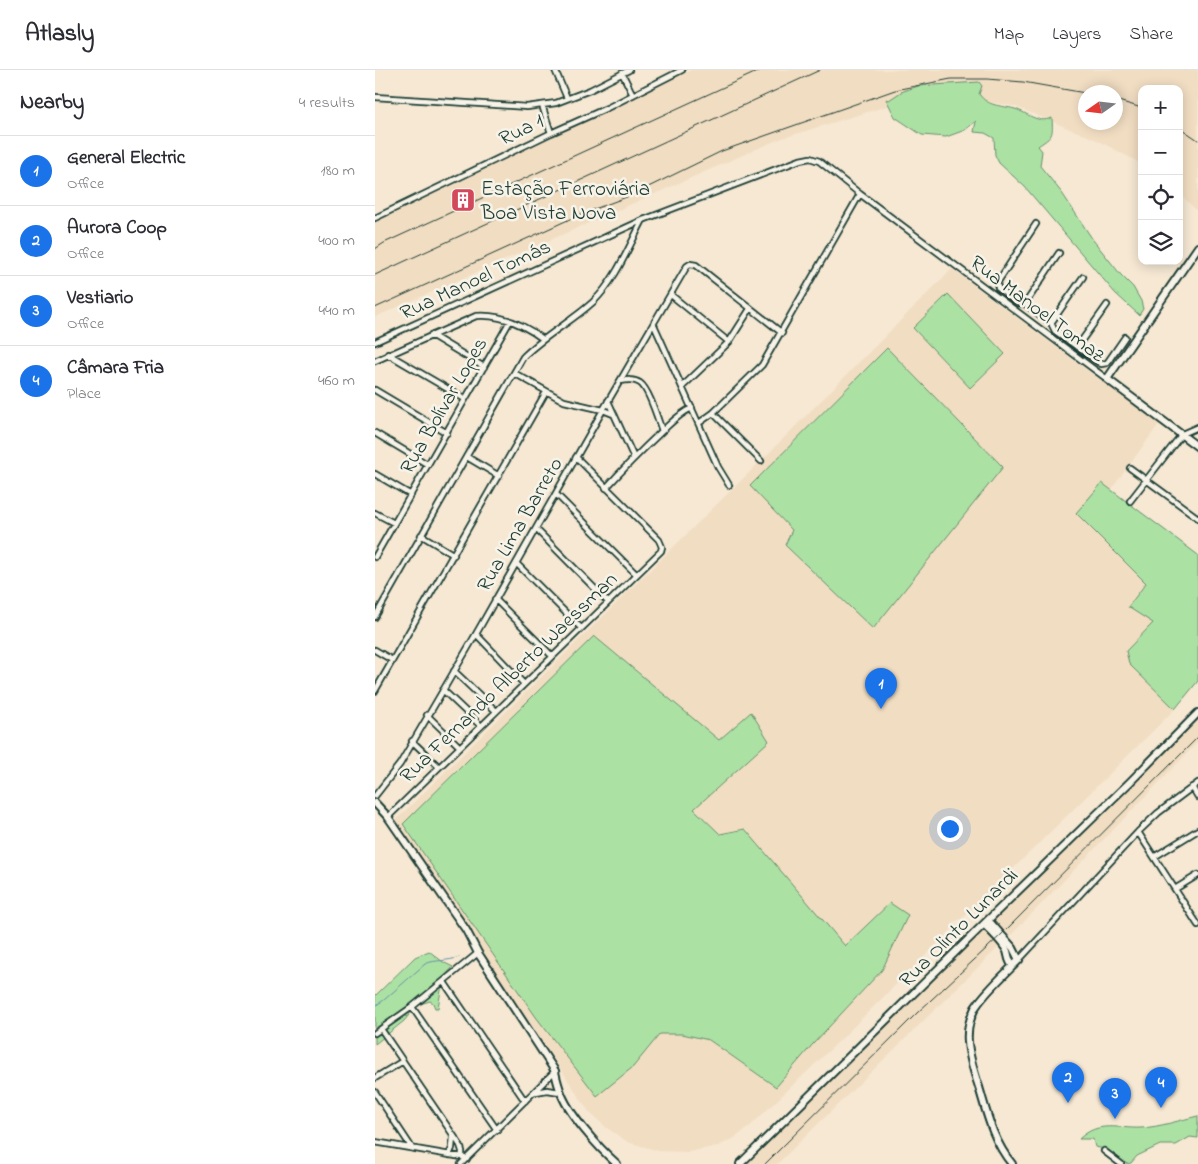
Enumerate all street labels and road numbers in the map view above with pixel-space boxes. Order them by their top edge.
street label: Rua 1 [494,107,550,155]
street label: Rua Manoel Tomás [395,233,556,329]
street label: Rua Manoel Tomaz [963,249,1111,371]
street label: Rua Bolívar Lopes [393,332,496,480]
street label: Rua Lima Barreto [470,452,571,598]
street label: Rua Fernando Alberto Waessman [394,566,625,791]
street label: Rua Olinto Lunardi [893,862,1026,995]

